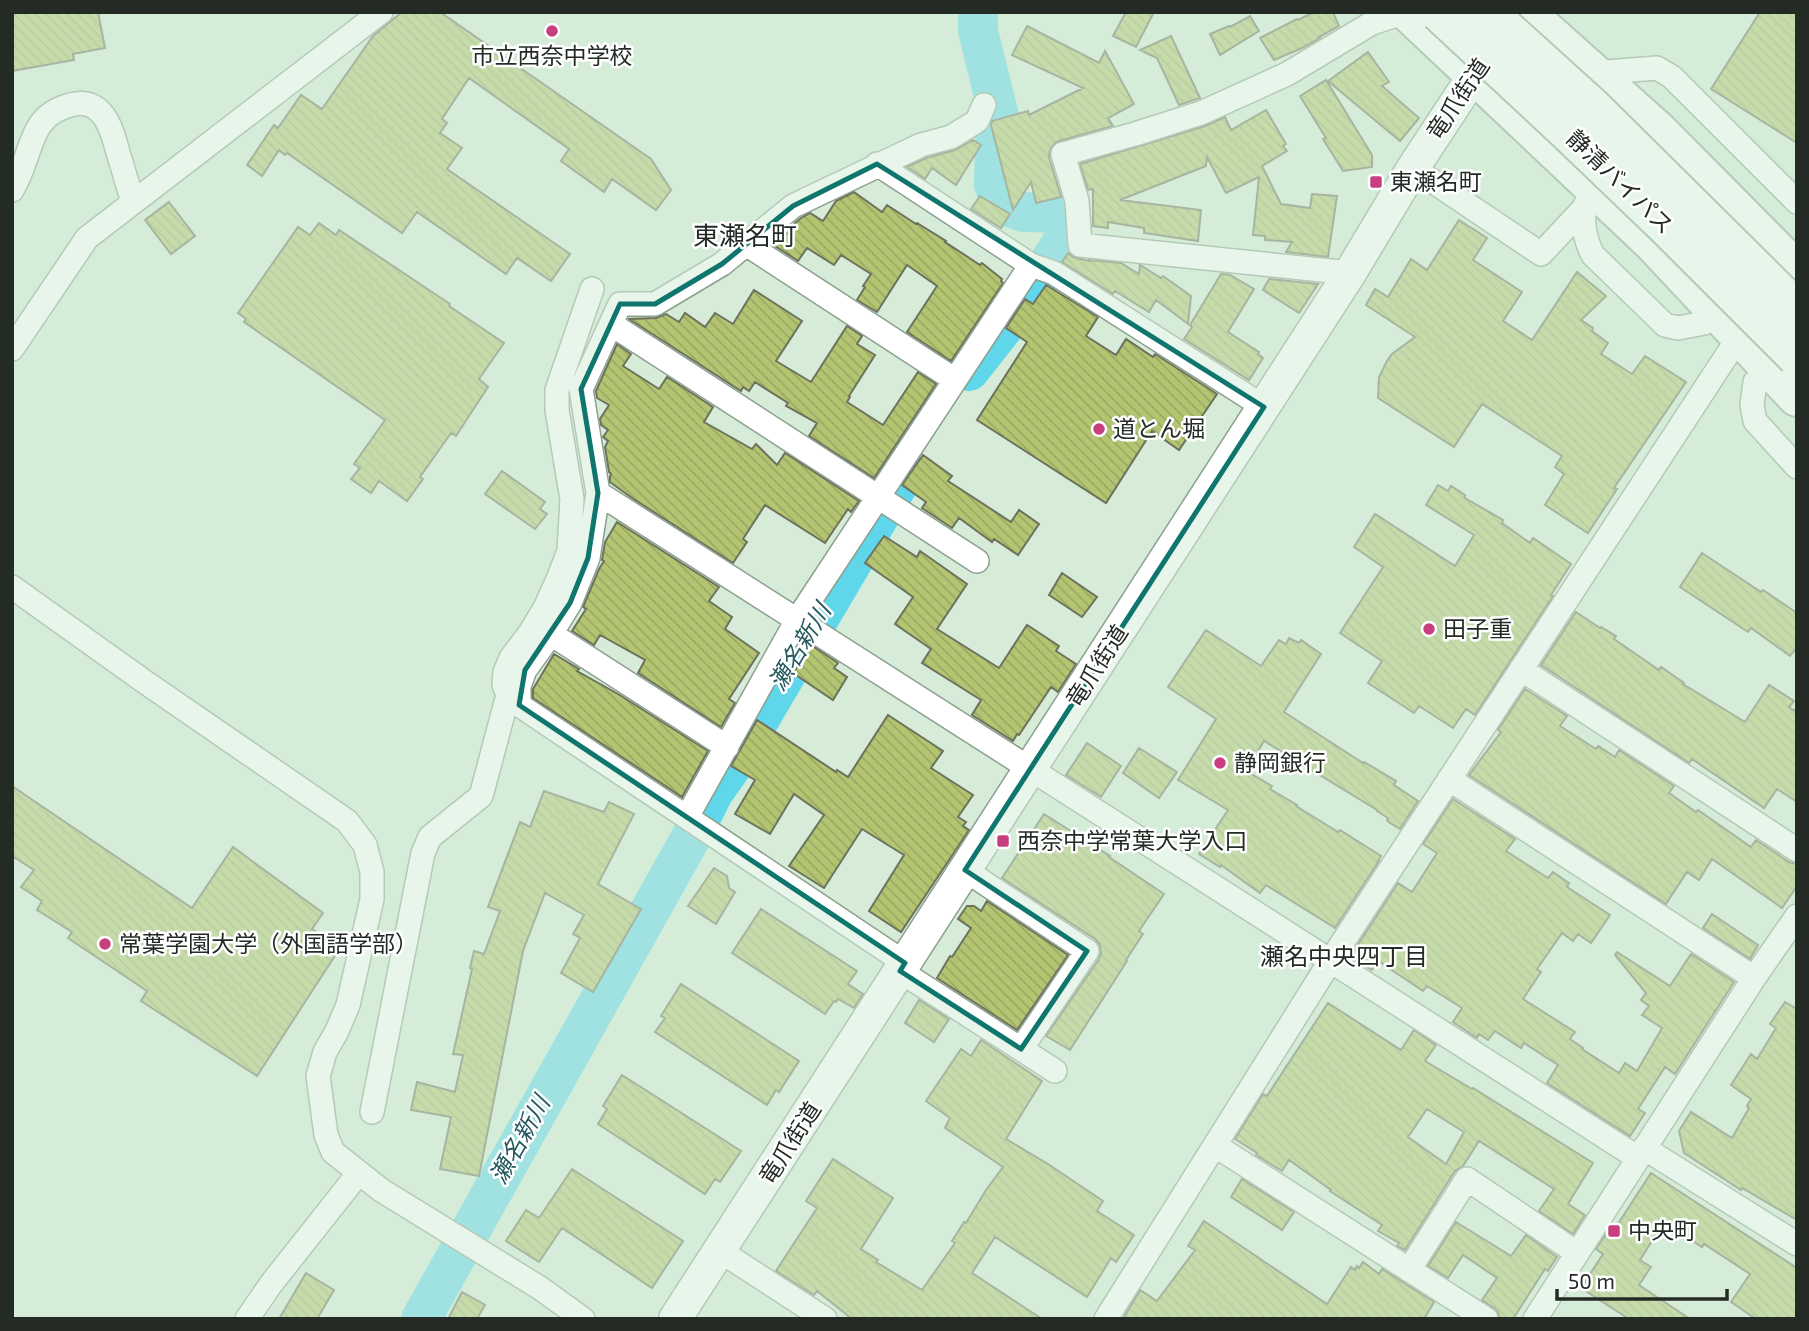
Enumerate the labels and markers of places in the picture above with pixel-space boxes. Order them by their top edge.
marker: 市立西奈中学校 [544,23,560,39]
place label: 市立西奈中学校 [472,41,633,69]
place label: 東瀬名町 [1390,167,1482,195]
marker: 東瀬名町 [1368,174,1384,190]
place label: 道とん堀 [1113,414,1205,442]
marker: 道とん堀 [1091,421,1107,437]
place label: 田子重 [1443,614,1512,642]
marker: 田子重 [1421,621,1437,637]
place label: 静岡銀行 [1234,748,1326,776]
marker: 静岡銀行 [1212,755,1228,771]
place label: 西奈中学常葉大学入口 [1017,826,1247,854]
marker: 西奈中学常葉大学入口 [995,833,1011,849]
place label: 常葉学園大学（外国語学部） [119,929,418,957]
marker: 常葉学園大学（外国語学部） [97,936,113,952]
place label: 中央町 [1628,1216,1697,1244]
marker: 中央町 [1606,1223,1622,1239]

